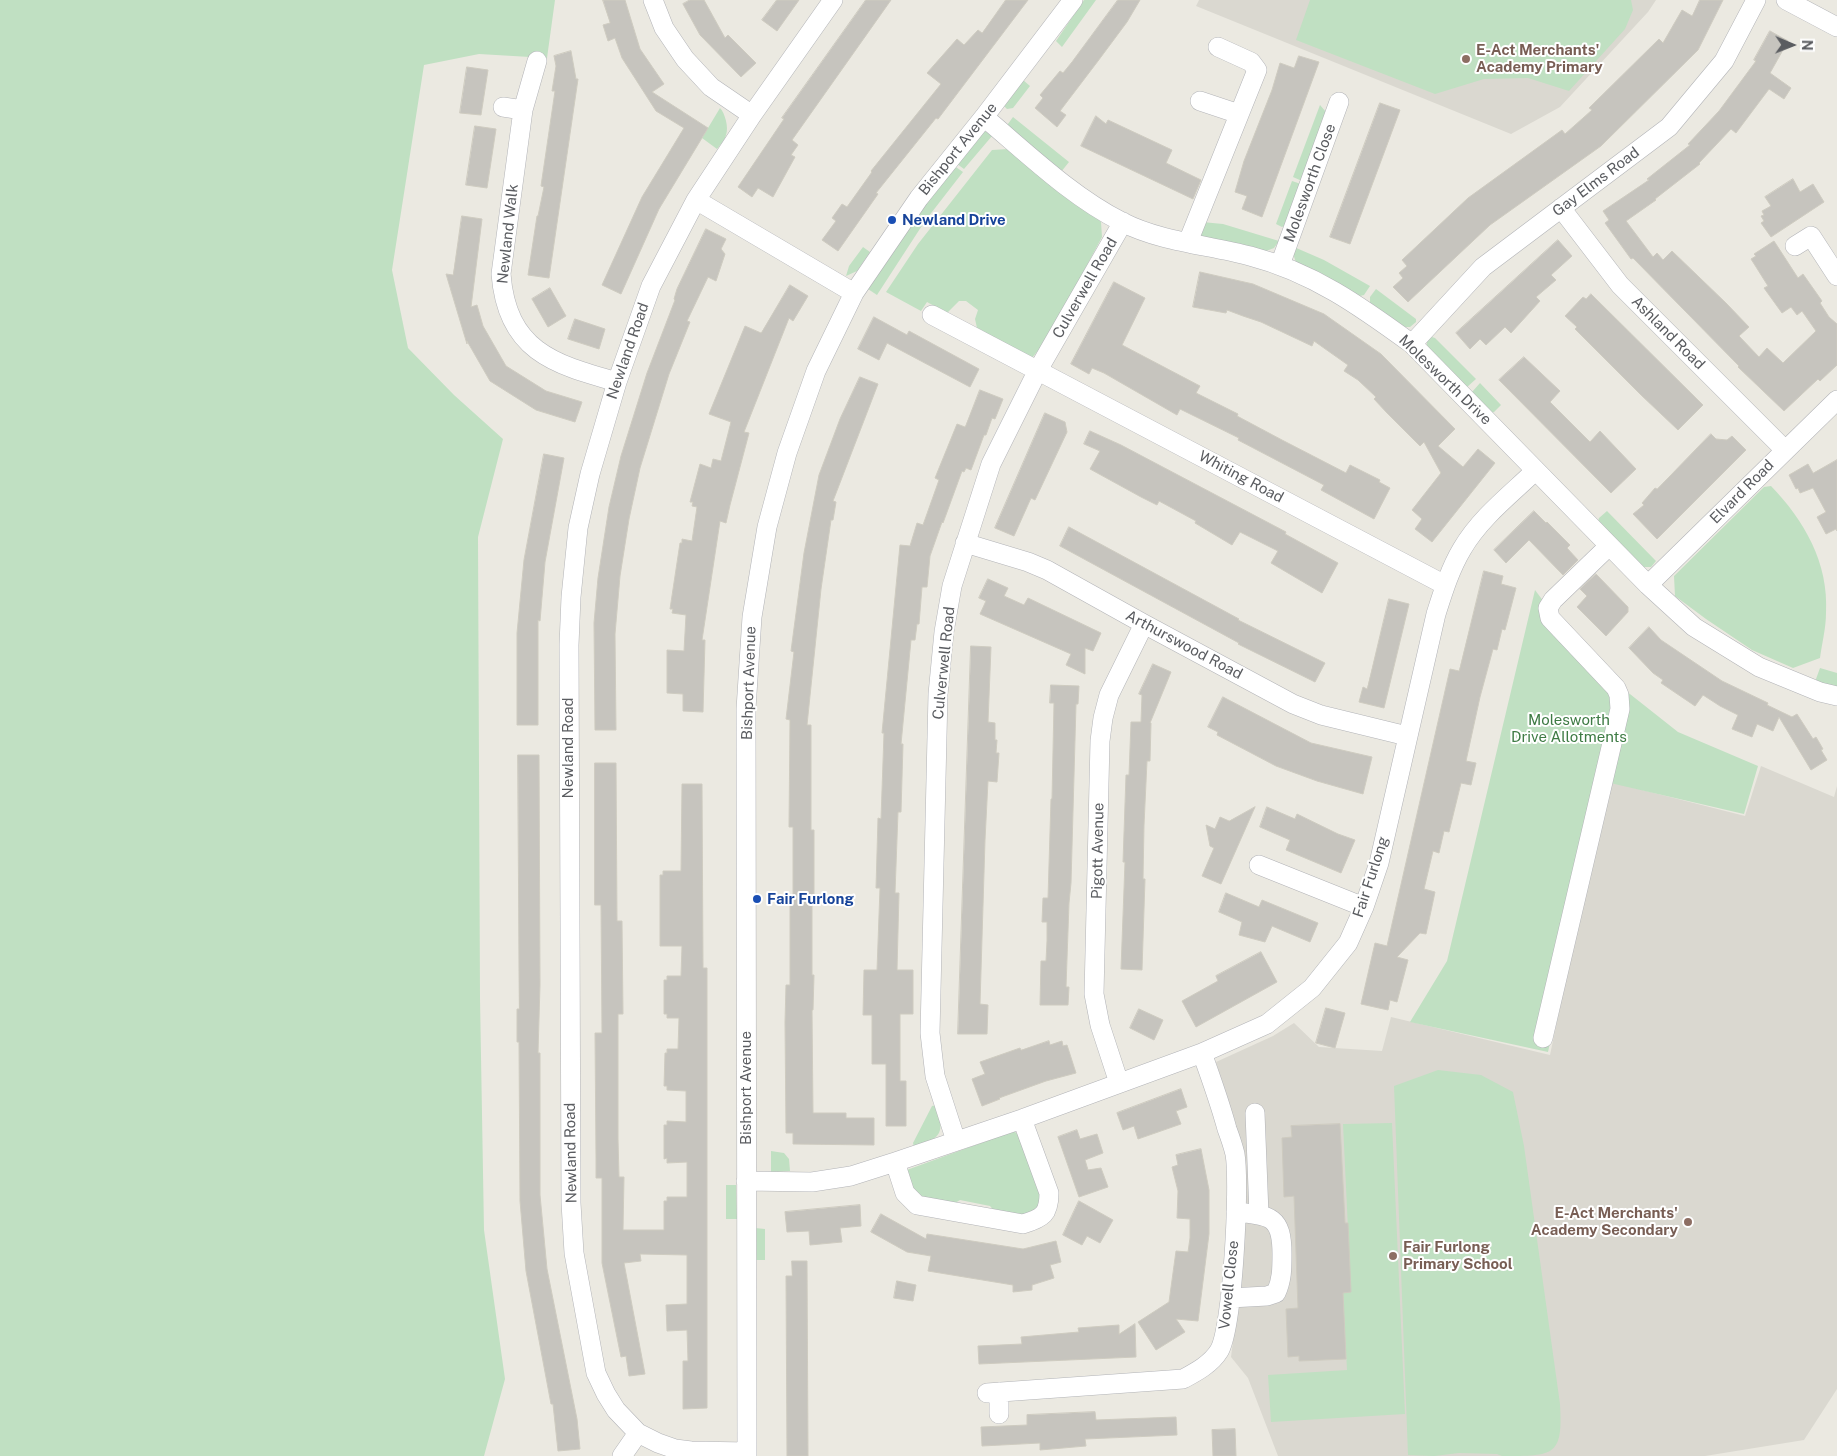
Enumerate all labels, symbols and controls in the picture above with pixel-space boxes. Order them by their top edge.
north arrow [1767,20,1817,70]
text: N [1799,40,1815,51]
place label: E-Act Merchants' Academy Primary [1476,41,1603,76]
marker: E-Act Merchants' Academy Primary [1460,53,1472,65]
street label: Bishport Avenue [915,99,1001,199]
street label: Molesworth Close [1280,121,1340,245]
street label: Gay Elms Road [1549,144,1643,220]
street label: Newland Walk [494,183,522,285]
place label: Newland Drive [902,211,1006,229]
marker: Newland Drive [886,214,898,226]
street label: Culverwell Road [1049,234,1121,342]
street label: Ashland Road [1628,293,1708,373]
street label: Newland Road [603,300,653,402]
street label: Molesworth Drive [1395,331,1495,429]
street label: Whiting Road [1196,447,1286,507]
street label: Elvard Road [1706,456,1778,528]
street label: Culverwell Road [929,606,959,720]
street label: Arthurswood Road [1123,607,1245,683]
street label: Bishport Avenue [738,626,760,740]
street label: Newland Road [559,698,577,798]
park label: Molesworth Drive Allotments [1511,711,1627,746]
street label: Pigott Avenue [1088,803,1108,899]
street label: Fair Furlong [1349,834,1393,920]
place label: Fair Furlong [767,890,854,908]
marker: Fair Furlong [751,893,763,905]
street label: Bishport Avenue [737,1031,755,1145]
street label: Newland Road [561,1102,581,1204]
place label: E-Act Merchants' Academy Secondary [1531,1204,1678,1239]
marker: E-Act Merchants' Academy Secondary [1682,1216,1694,1228]
place label: Fair Furlong Primary School [1403,1238,1513,1273]
street label: Vowell Close [1215,1240,1243,1330]
marker: Fair Furlong Primary School [1387,1250,1399,1262]

